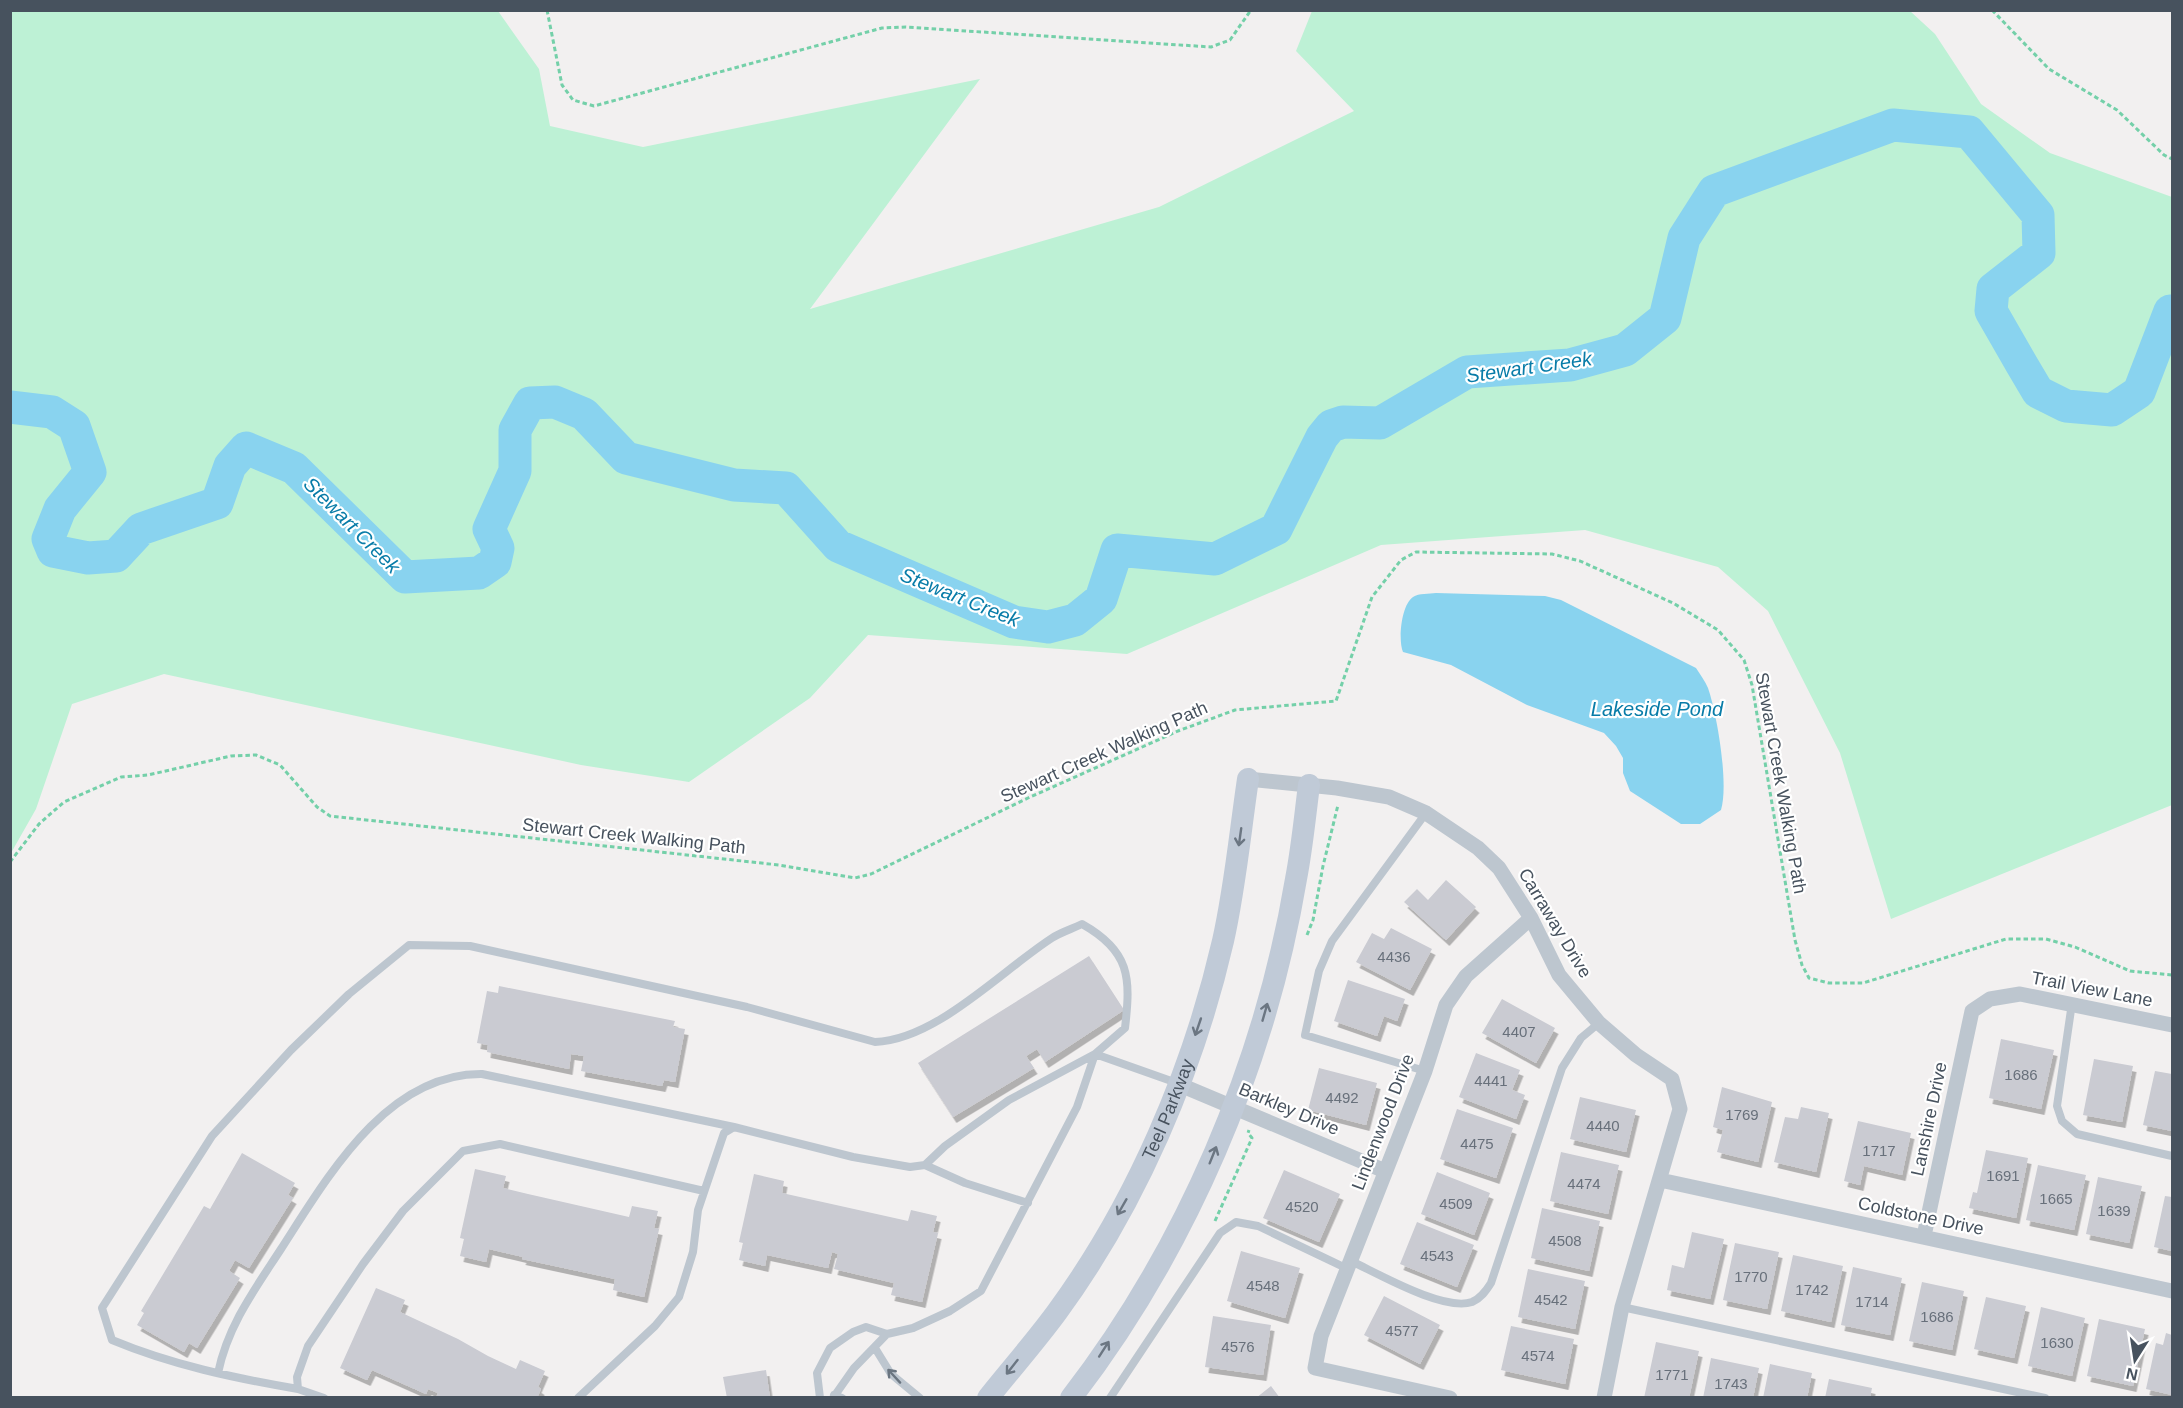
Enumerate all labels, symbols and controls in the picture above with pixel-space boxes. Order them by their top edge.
water label: Stewart Creek [1465,347,1594,387]
water label: Stewart Creek [299,472,405,578]
water label: Stewart Creek [897,563,1024,631]
street label: Stewart Creek Walking Path [1752,671,1810,895]
street label: Stewart Creek Walking Path [997,697,1211,807]
water label: Lakeside Pond [1591,698,1724,720]
street label: Stewart Creek Walking Path [521,814,747,858]
one-way arrow [1234,827,1245,847]
street label: Carraway Drive [1514,865,1596,981]
house number: 4436 [1377,948,1411,965]
street label: Trail View Lane [2030,967,2154,1011]
one-way arrow [1259,1002,1271,1021]
one-way arrow [1191,1017,1202,1036]
house number: 4407 [1502,1023,1536,1040]
street label: Lindenwood Drive [1348,1051,1418,1193]
street label: Teel Parkway [1138,1056,1198,1163]
street label: Lanshire Drive [1907,1060,1951,1178]
house number: 1686 [2004,1066,2038,1083]
house number: 4441 [1474,1072,1508,1089]
street label: Barkley Drive [1236,1079,1342,1139]
house number: 4492 [1325,1089,1359,1106]
house number: 1769 [1725,1106,1759,1123]
house number: 4440 [1586,1117,1620,1134]
house number: 4475 [1460,1135,1494,1152]
house number: 1717 [1862,1142,1896,1159]
one-way arrow [1208,1146,1219,1165]
house number: 1691 [1986,1167,2020,1184]
house number: 4474 [1567,1175,1601,1192]
house number: 1665 [2039,1190,2073,1207]
street label: Coldstone Drive [1856,1193,1986,1239]
house number: 4509 [1439,1195,1473,1212]
one-way arrow [1116,1198,1128,1215]
house number: 4520 [1285,1198,1319,1215]
house number: 1639 [2097,1202,2131,1219]
house number: 4508 [1548,1232,1582,1249]
house number: 4543 [1420,1247,1454,1264]
house number: 1770 [1734,1268,1768,1285]
house number: 4548 [1246,1277,1280,1294]
house number: 1742 [1795,1281,1829,1298]
house number: 4542 [1534,1291,1568,1308]
house number: 1714 [1855,1293,1889,1310]
house number: 1686 [1920,1308,1954,1325]
house number: 4577 [1385,1322,1419,1339]
north arrow [2105,1330,2165,1390]
house number: 1630 [2040,1334,2074,1351]
house number: 4576 [1221,1338,1255,1355]
one-way arrow [1098,1342,1110,1358]
house number: 4574 [1521,1347,1555,1364]
one-way arrow [1006,1359,1019,1375]
text: N [2125,1365,2139,1384]
house number: 1771 [1655,1366,1689,1383]
one-way arrow [887,1368,901,1383]
house number: 1743 [1714,1375,1748,1392]

